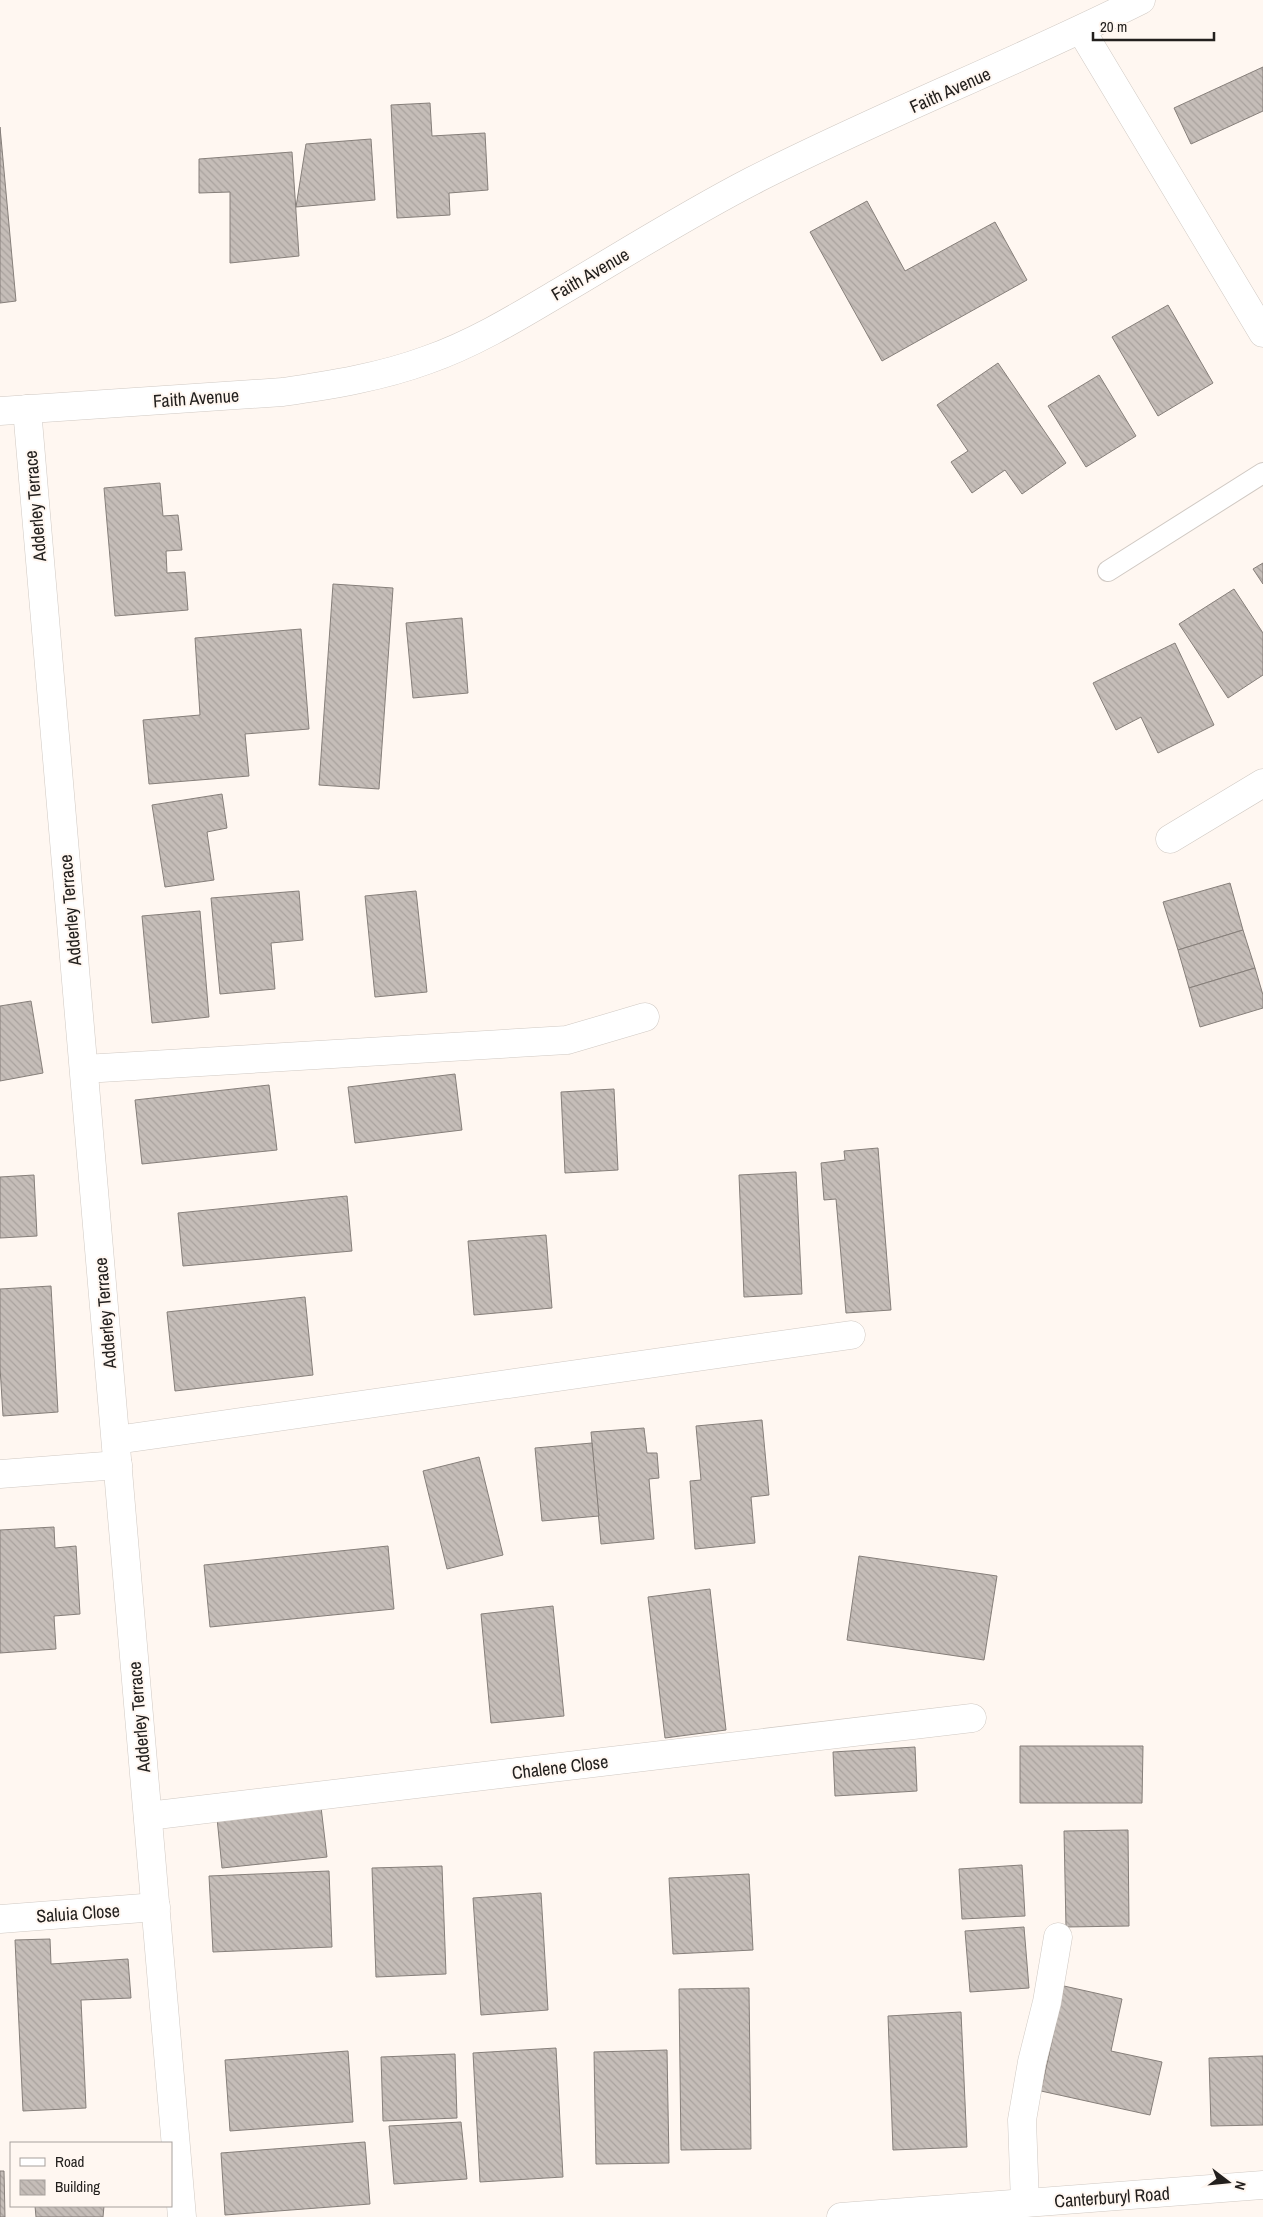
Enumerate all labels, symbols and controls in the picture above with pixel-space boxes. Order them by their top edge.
scale bar [1093,10,1214,42]
text: 20 m [1100,16,1127,37]
street label: Faith Avenue [906,61,994,119]
street label: Faith Avenue [546,242,634,306]
street label: Faith Avenue [152,383,240,413]
street label: Adderley Terrace [18,449,52,564]
street label: Adderley Terrace [53,853,87,968]
street label: Adderley Terrace [88,1256,122,1371]
street label: Adderley Terrace [122,1660,156,1775]
street label: Chalene Close [510,1749,610,1785]
street label: Saluia Close [35,1898,121,1928]
legend [10,2142,172,2207]
text: Road [55,2151,84,2172]
north arrow [1203,2157,1253,2207]
text: Building [55,2176,100,2197]
text: N [1231,2179,1250,2192]
street label: Canterburyl Road [1053,2180,1171,2214]

